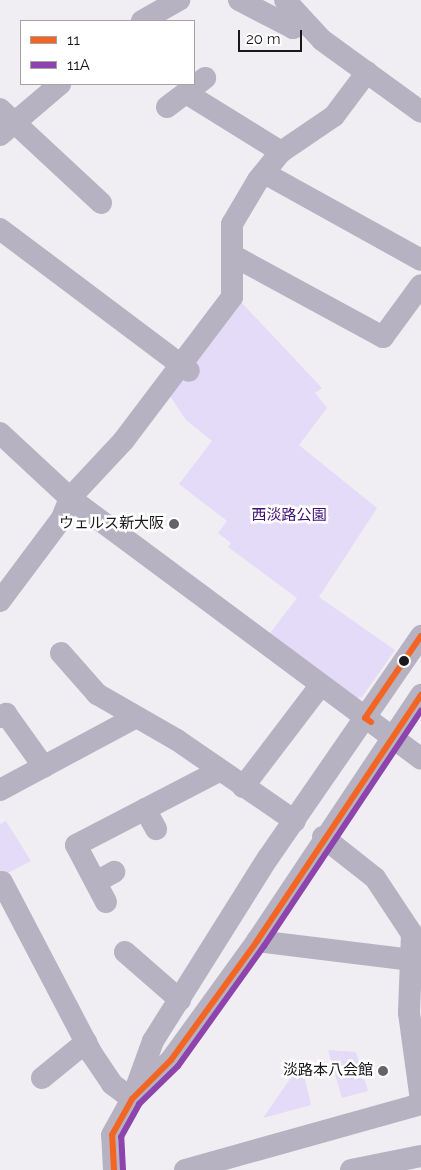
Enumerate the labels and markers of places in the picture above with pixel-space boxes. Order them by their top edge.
place label: ウェルス新大阪 [59,515,164,533]
marker: ウェルス新大阪 [168,518,180,530]
unlabelled marker [399,656,409,666]
place label: 淡路本八会館 [283,1062,373,1080]
marker: 淡路本八会館 [377,1065,389,1077]

